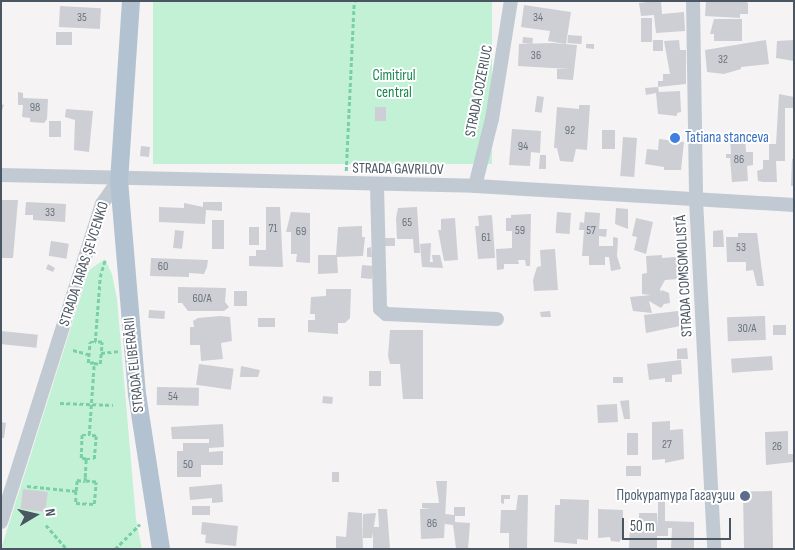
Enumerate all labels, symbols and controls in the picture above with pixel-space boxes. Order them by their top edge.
house number: 35 [77,11,87,25]
house number: 34 [533,11,543,25]
street label: STRADA COZERIUC [461,44,497,138]
house number: 36 [531,49,541,63]
house number: 32 [718,53,728,67]
park label: Cimitirul central [372,66,416,101]
house number: 98 [30,101,40,115]
house number: 92 [565,124,575,138]
place label: Tatiana stanceva [685,129,769,147]
marker: Tatiana stanceva [669,132,681,144]
house number: 94 [518,140,528,154]
house number: 86 [734,153,744,167]
street label: STRADA GAVRILOV [352,159,444,179]
street label: STRADA TARAS ȘEVCENKO [55,199,113,329]
house number: 33 [45,206,55,220]
street label: STRADA COMSOMOLISTĂ [672,215,696,337]
house number: 65 [402,216,412,230]
house number: 71 [268,222,278,236]
house number: 59 [515,224,525,238]
house number: 57 [586,224,596,238]
house number: 69 [296,225,306,239]
house number: 61 [481,231,491,245]
house number: 53 [736,241,746,255]
house number: 60 [158,260,168,274]
house number: 60/A [192,292,212,306]
street label: STRADA ELIBERĂRII [120,317,148,413]
house number: 30/A [738,322,756,336]
house number: 54 [168,390,178,404]
house number: 27 [662,438,672,452]
house number: 26 [772,440,782,454]
house number: 50 [183,458,193,472]
place label: Прокуратура Гагаузии [617,487,735,505]
north arrow [10,490,60,540]
marker: Прокуратура Гагаузии [739,490,751,502]
text: N [41,508,59,518]
scale bar [625,508,734,540]
house number: 86 [427,517,437,531]
text: 50 m [630,517,655,536]

